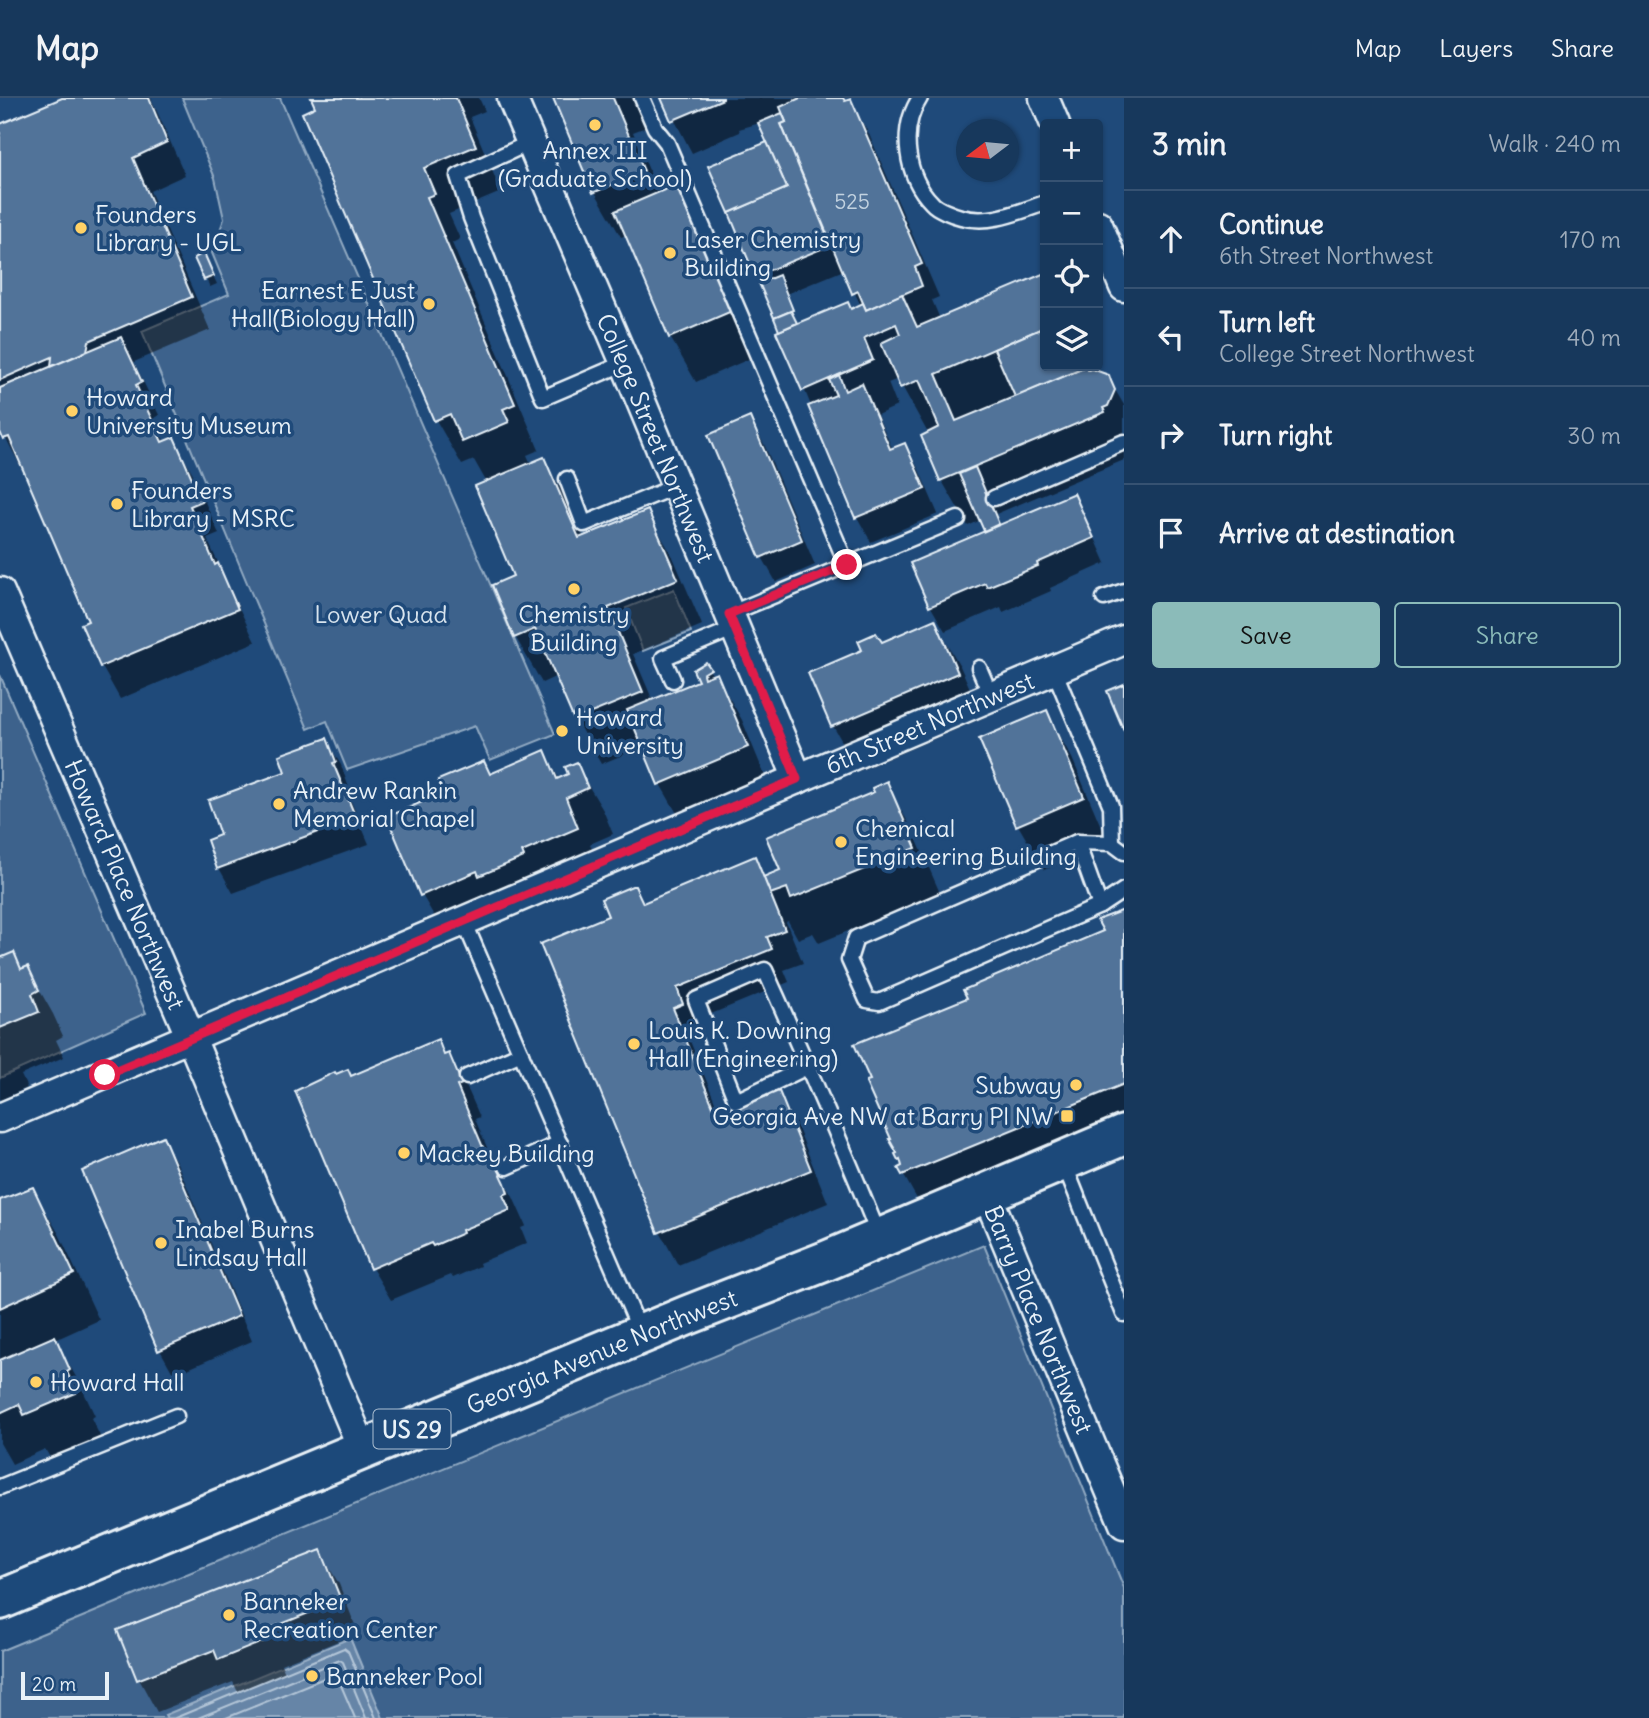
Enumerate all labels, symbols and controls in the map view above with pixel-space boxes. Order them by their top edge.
text: Map [35,27,99,69]
text: Map [1355,33,1401,63]
text: Layers [1439,33,1513,63]
text: Share [1551,33,1614,63]
marker: Annex III (Graduate School) [587,117,603,133]
north arrow [956,119,1019,182]
map controls [1040,119,1103,371]
button: + [1040,119,1103,182]
text: 3 min [1152,125,1227,163]
text: Walk · 240 m [1488,129,1621,158]
place label: Annex III (Graduate School) [498,135,692,193]
button: − [1040,182,1103,245]
house number: 525 [834,188,870,215]
place label: Founders Library - UGL [95,199,242,257]
text: Continue [1219,208,1324,241]
marker: Founders Library - UGL [73,220,89,236]
icon: ahead [1152,220,1190,258]
place label: Laser Chemistry Building [684,224,861,282]
text: 170 m [1560,225,1621,254]
text: 6th Street Northwest [1219,241,1433,270]
marker: Laser Chemistry Building [662,245,678,261]
button: locate [1040,245,1103,308]
place label: Earnest E Just Hall(Biology Hall) [231,275,415,333]
marker: Earnest E Just Hall(Biology Hall) [421,296,437,312]
text: Turn left [1219,306,1315,339]
button: layers [1040,308,1103,371]
street label: College Street Northwest [591,309,721,567]
icon: left [1152,318,1190,356]
text: 40 m [1567,323,1621,352]
text: College Street Northwest [1219,339,1475,368]
place label: Howard University Museum [86,382,292,440]
marker: Howard University Museum [64,403,80,419]
icon: right [1152,416,1190,454]
text: Turn right [1219,419,1332,452]
text: 30 m [1567,421,1621,450]
place label: Founders Library - MSRC [131,475,295,533]
marker: Founders Library - MSRC [109,496,125,512]
icon: arrive [1152,514,1190,552]
text: Arrive at destination [1219,517,1455,550]
route end [831,549,862,580]
marker: Chemistry Building [566,581,582,597]
park label: Lower Quad [314,599,448,629]
place label: Chemistry Building [518,599,630,657]
button: Save [1152,602,1380,668]
button: Share [1394,602,1621,668]
street label: 6th Street Northwest [821,665,1038,780]
place label: Howard University [576,702,684,760]
marker: Howard University [554,723,570,739]
street label: Howard Place Northwest [58,755,192,1014]
place label: Andrew Rankin Memorial Chapel [293,775,475,833]
marker: Andrew Rankin Memorial Chapel [271,796,287,812]
place label: Chemical Engineering Building [855,813,1077,871]
marker: Chemical Engineering Building [833,834,849,850]
place label: Louis K. Downing Hall (Engineering) [648,1015,838,1073]
marker: Louis K. Downing Hall (Engineering) [626,1036,642,1052]
route start [89,1059,120,1090]
place label: Subway [975,1070,1062,1100]
marker: Subway [1068,1077,1084,1093]
place label: Georgia Ave NW at Barry Pl NW [712,1101,1053,1131]
marker: Georgia Ave NW at Barry Pl NW [1059,1108,1075,1124]
place label: Mackey Building [418,1138,595,1168]
marker: Mackey Building [396,1145,412,1161]
street label: Barry Place Northwest [978,1201,1100,1438]
place label: Inabel Burns Lindsay Hall [175,1214,315,1272]
marker: Inabel Burns Lindsay Hall [153,1235,169,1251]
street label: Georgia Avenue Northwest [462,1282,741,1420]
place label: Howard Hall [50,1367,184,1397]
marker: Howard Hall [28,1374,44,1390]
road number: US 29 [374,1410,450,1448]
place label: Banneker Recreation Center [243,1586,438,1644]
marker: Banneker Recreation Center [221,1607,237,1623]
place label: Banneker Pool [326,1661,483,1691]
marker: Banneker Pool [304,1668,320,1684]
scale bar [21,1669,108,1701]
text: 20 m [32,1672,76,1696]

